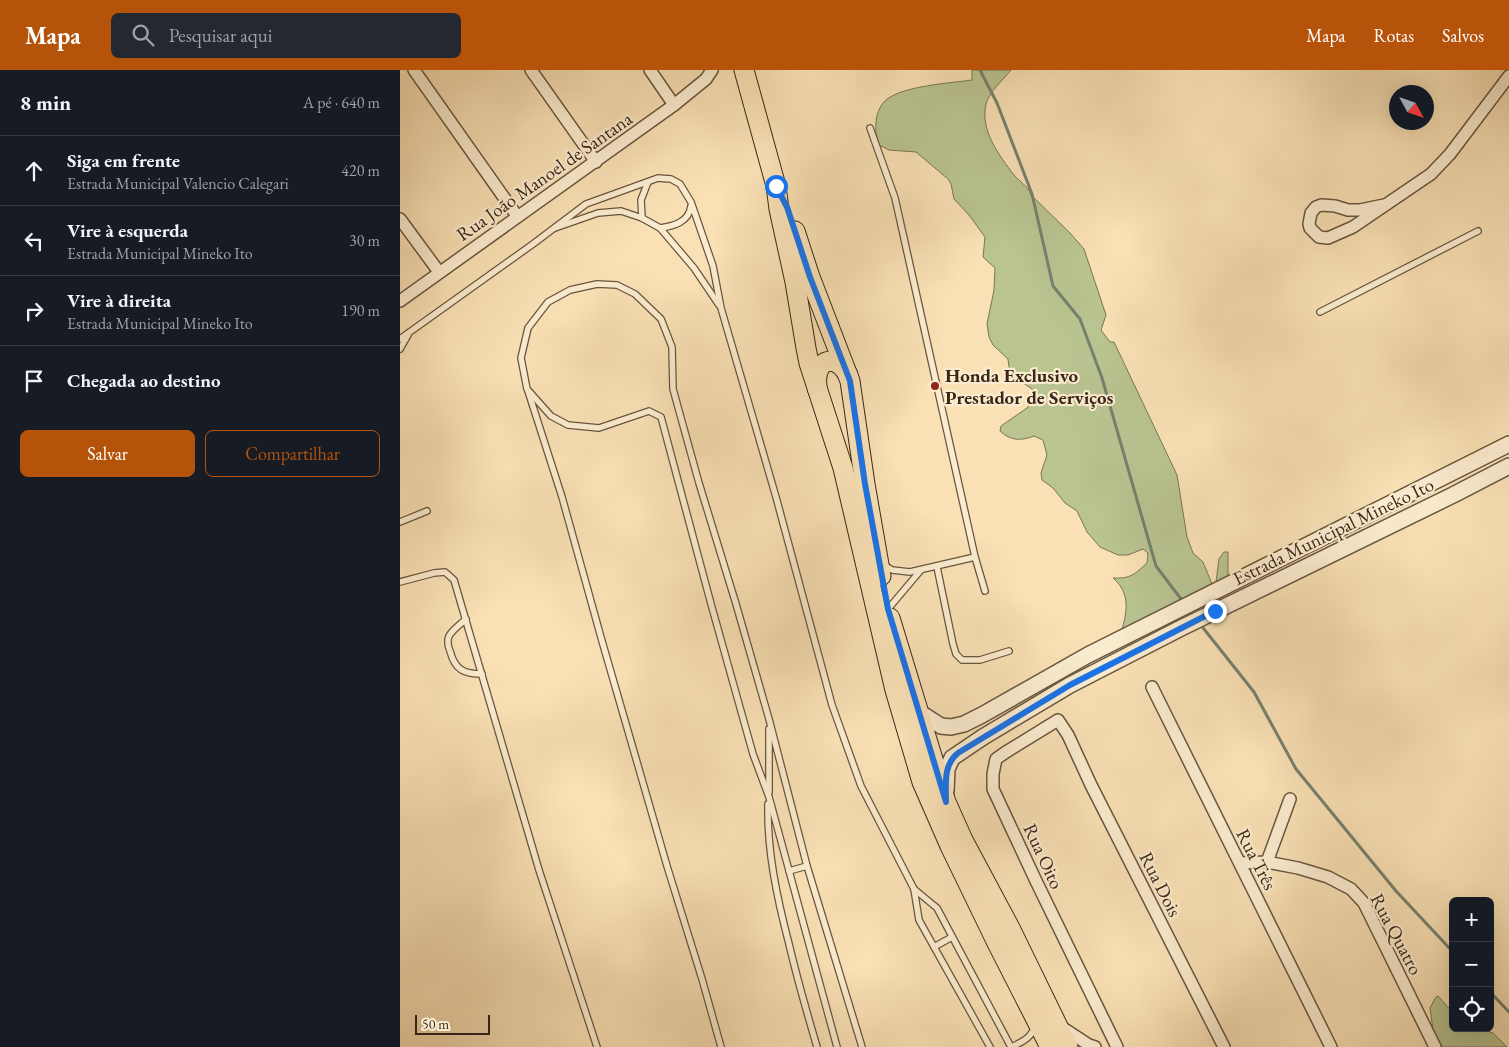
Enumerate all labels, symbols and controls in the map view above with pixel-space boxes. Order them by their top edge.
search box [111,13,461,58]
text: Mapa [25,20,81,51]
icon: search [129,21,157,49]
text: Pesquisar aqui [169,23,272,48]
text: Mapa [1306,24,1346,47]
text: Rotas [1374,24,1414,47]
text: Salvos [1442,24,1484,47]
north arrow [1389,85,1434,130]
text: 8 min [20,89,71,116]
text: A pé · 640 m [303,92,380,113]
street label: Rua João Manoel de Santana [451,106,637,247]
text: Siga em frente [67,148,180,173]
icon: ahead [20,157,48,185]
text: 420 m [341,160,380,181]
text: Estrada Municipal Valencio Calegari [67,173,289,194]
route start [765,175,788,198]
text: Vire à esquerda [67,218,188,243]
icon: left [20,227,48,255]
text: 30 m [349,230,380,251]
text: Estrada Municipal Mineko Ito [67,243,253,264]
text: Vire à direita [67,288,171,313]
icon: right [20,297,48,325]
text: 190 m [341,300,380,321]
text: Estrada Municipal Mineko Ito [67,313,253,334]
place label: Honda Exclusivo Prestador de Serviços [945,363,1114,410]
icon: arrive [20,367,48,395]
text: Chegada ao destino [67,368,221,393]
marker: Honda Exclusivo Prestador de Serviços [929,380,941,392]
button: Salvar [20,430,195,477]
button: Compartilhar [205,430,380,477]
street label: Estrada Municipal Mineko Ito [1229,472,1438,591]
route end [1204,600,1227,623]
street label: Rua Oito [1018,819,1070,893]
street label: Rua Três [1231,824,1283,894]
street label: Rua Dois [1134,848,1187,921]
street label: Rua Quatro [1365,889,1428,979]
map controls [1449,897,1494,1032]
button: + [1449,897,1494,942]
button: − [1449,942,1494,987]
button: locate [1449,987,1494,1032]
scale bar [415,1012,490,1035]
text: 50 m [422,1015,449,1033]

